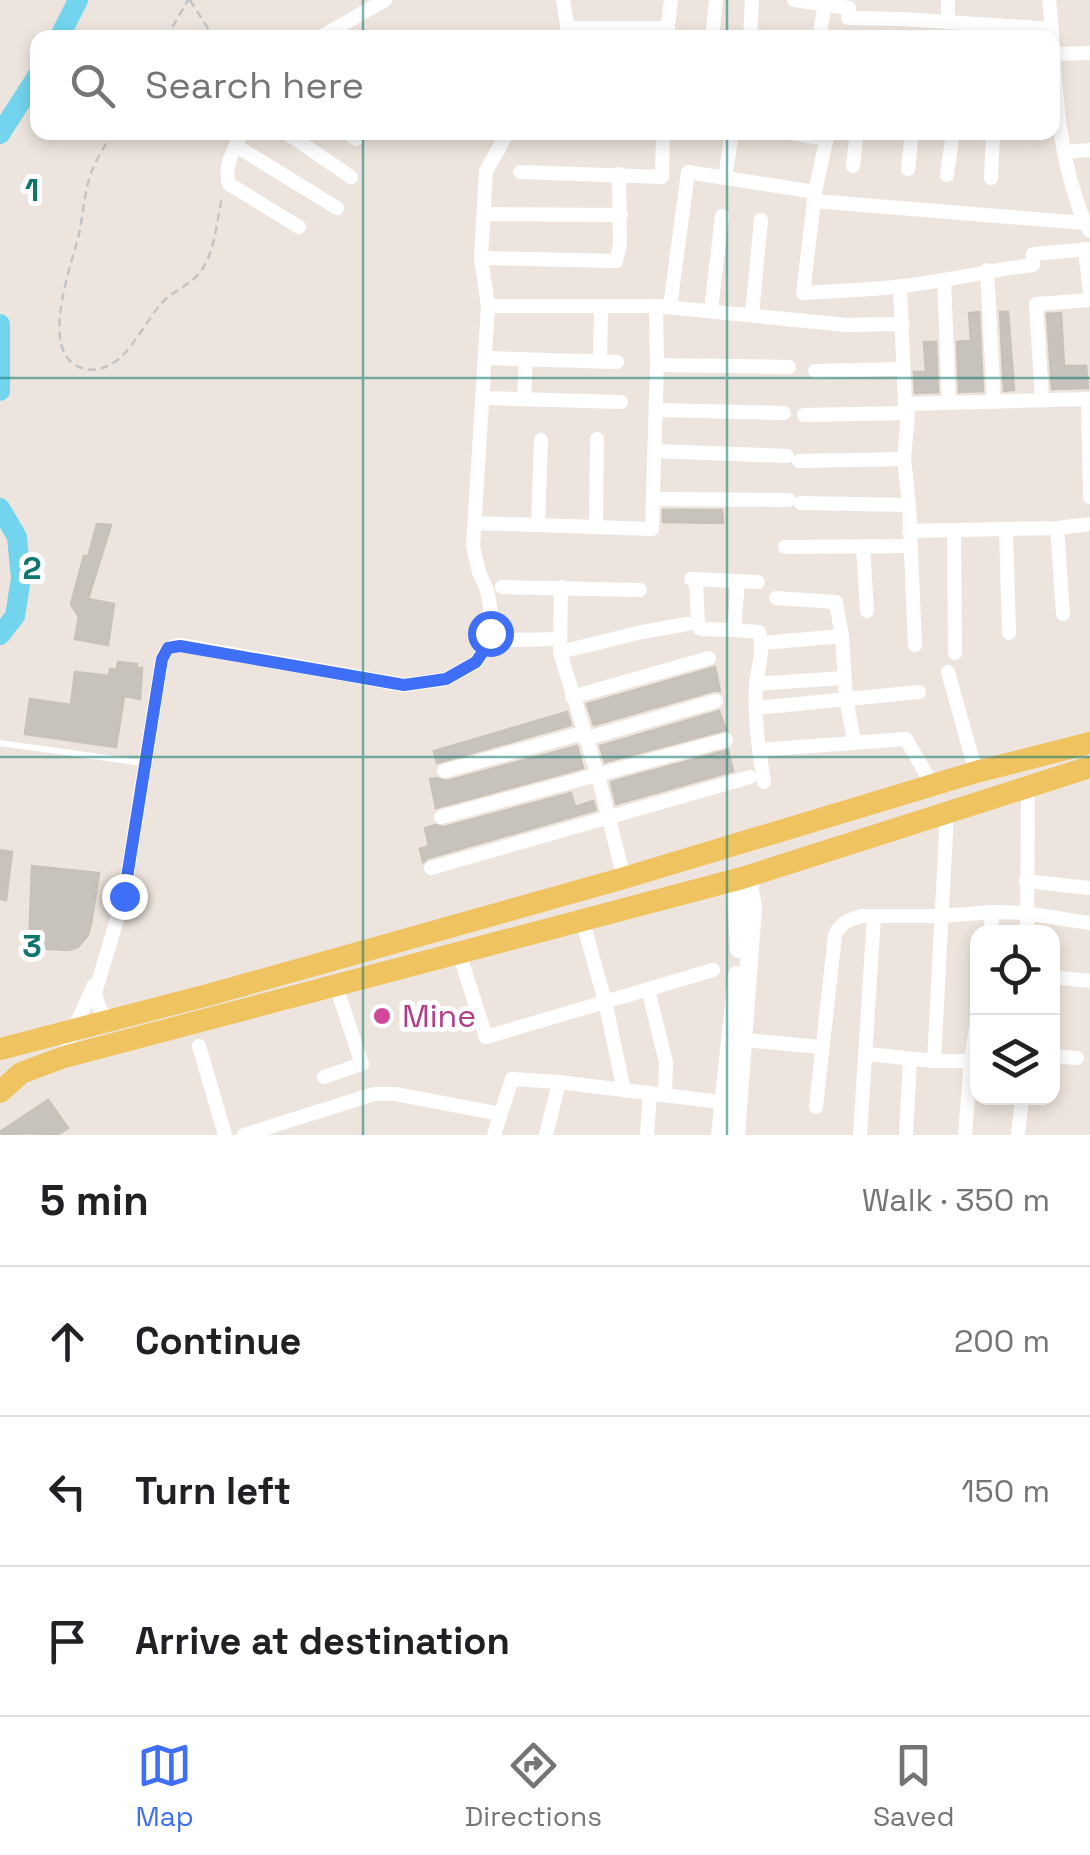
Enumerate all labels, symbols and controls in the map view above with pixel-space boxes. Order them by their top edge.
search box [30,30,1060,140]
icon: search [65,58,120,113]
text: Search here [145,61,364,109]
text: 1 [25,170,39,210]
text: 2 [22,548,42,588]
route start [468,611,514,657]
route end [102,874,148,920]
map controls [970,925,1060,1105]
button: locate [970,925,1060,1015]
text: 3 [22,926,42,966]
place label: Mine [402,996,476,1036]
marker: Mine [371,1005,393,1027]
button: layers [970,1015,1060,1105]
text: 5 min [40,1174,149,1227]
text: Walk · 350 m [862,1180,1050,1220]
icon: ahead [40,1314,95,1369]
text: Continue [135,1317,301,1365]
text: 200 m [954,1321,1050,1361]
icon: left [40,1464,95,1519]
text: Turn left [135,1467,291,1515]
text: 150 m [961,1471,1050,1511]
icon: arrive [40,1614,95,1669]
text: Arrive at destination [135,1617,510,1665]
tab: Map [135,1738,194,1834]
tab: Directions [465,1738,602,1834]
tab: Saved [873,1738,955,1834]

